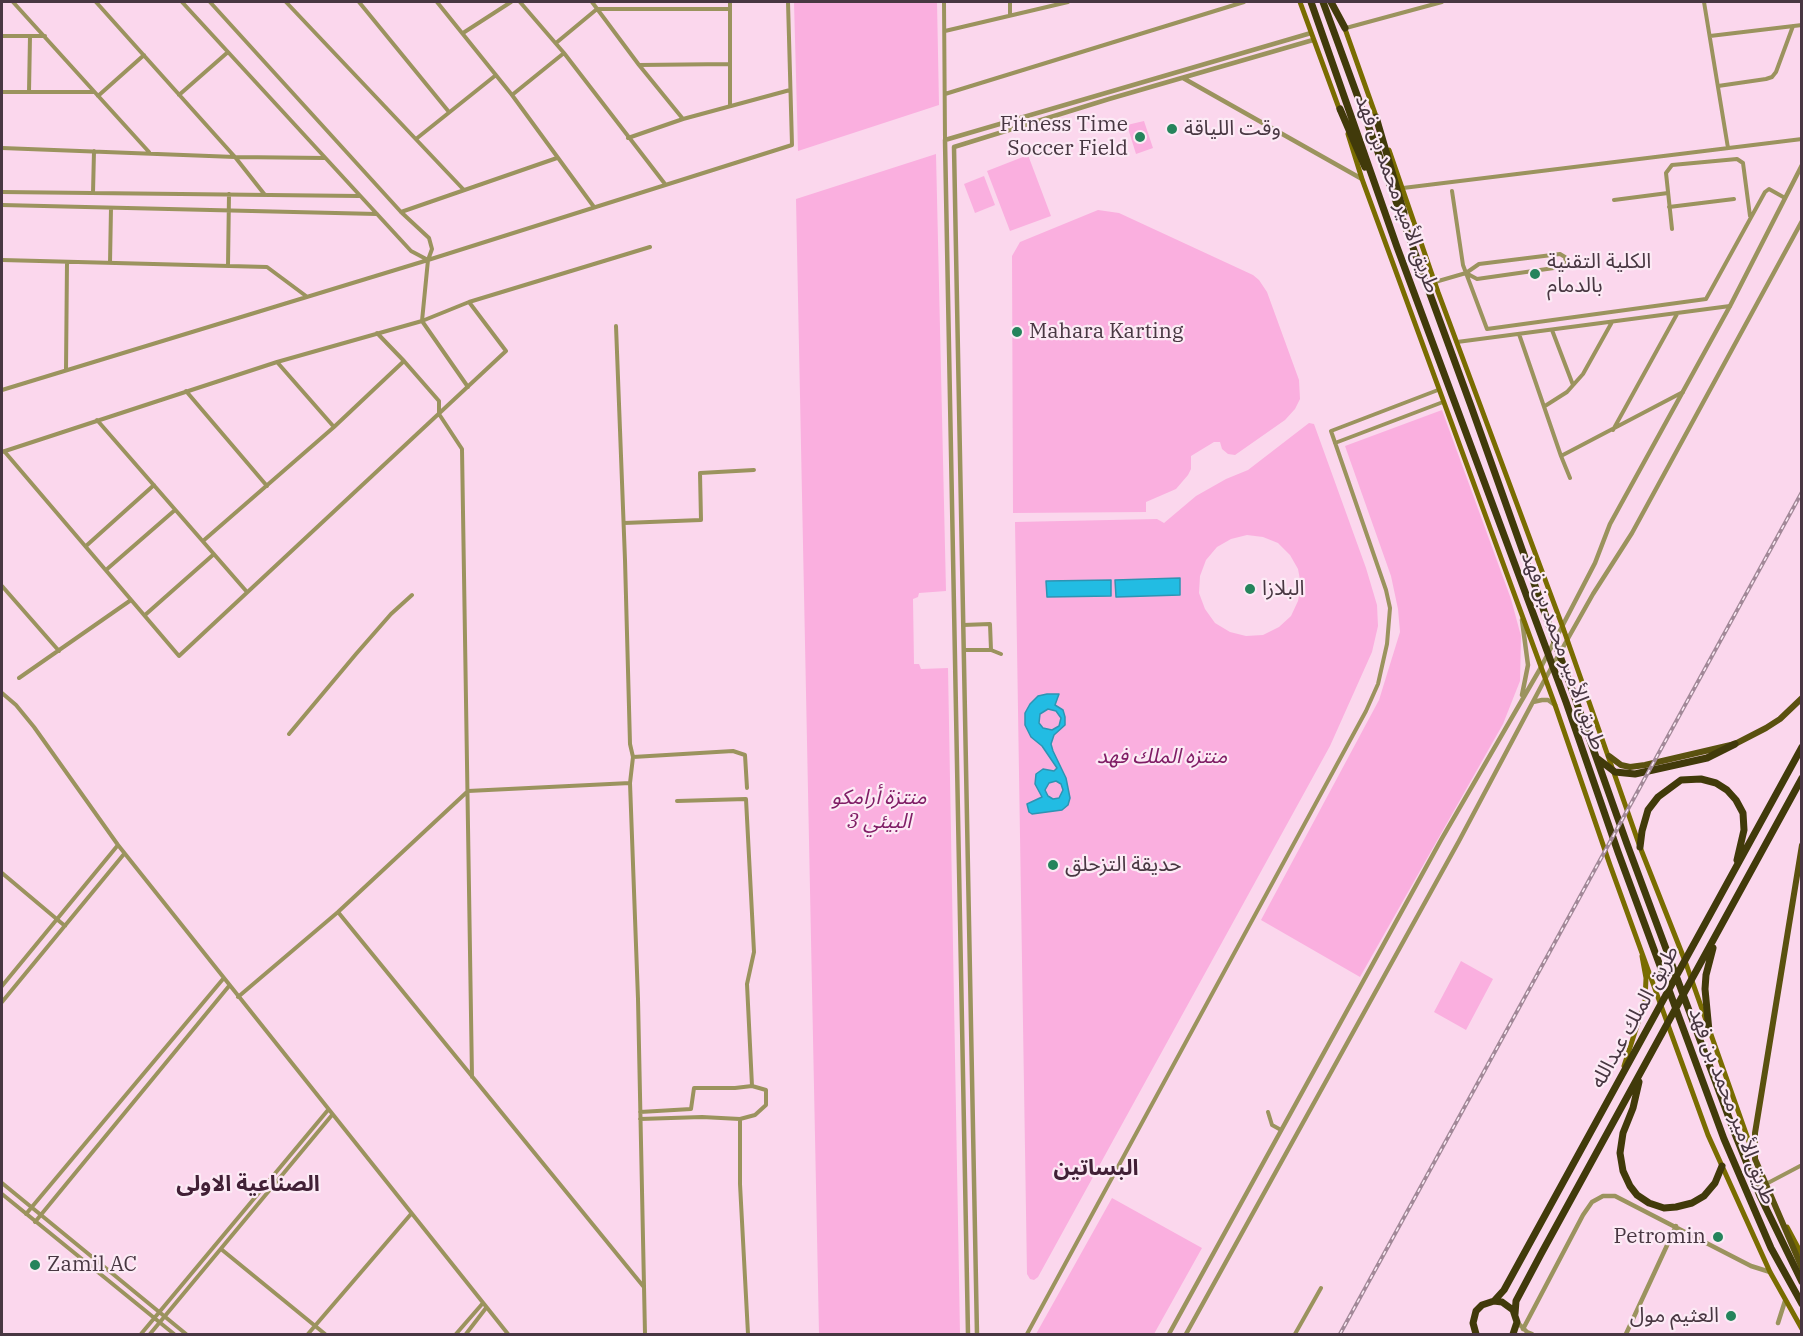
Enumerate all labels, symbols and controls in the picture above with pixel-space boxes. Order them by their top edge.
street label: طريق الأمير محمد بن فهد [1349,92,1445,296]
place label: Fitness Time Soccer Field [1000,112,1128,162]
place label: وقت اللياقة [1184,116,1281,142]
marker: وقت اللياقة [1165,122,1179,136]
marker: Fitness Time Soccer Field [1133,130,1147,144]
place label: الكلية التقنية بالدمام [1547,249,1651,299]
marker: الكلية التقنية بالدمام [1528,267,1542,281]
place label: Mahara Karting [1029,319,1183,345]
marker: Mahara Karting [1010,325,1024,339]
street label: طريق الأمير محمد بن فهد [1515,549,1611,753]
place label: البلازا [1262,576,1304,602]
marker: البلازا [1243,582,1257,596]
park label: منتزه الملك فهد [1097,744,1227,770]
park label: منتزة أرامكو البيئي 3 [831,785,927,835]
place label: حديقة التزحلق [1065,852,1182,878]
marker: حديقة التزحلق [1046,858,1060,872]
street label: طريق الملك عبدالله [1585,941,1685,1093]
street label: طريق الأمير محمد بن فهد [1683,1004,1781,1208]
district label: البساتين [1053,1156,1139,1182]
district label: الصناعية الاولى [176,1172,320,1198]
place label: Petromin [1613,1224,1706,1250]
marker: Petromin [1711,1230,1725,1244]
place label: Zamil AC [47,1252,137,1278]
marker: Zamil AC [28,1258,42,1272]
place label: العثيم مول [1630,1303,1719,1329]
marker: العثيم مول [1724,1309,1738,1323]

